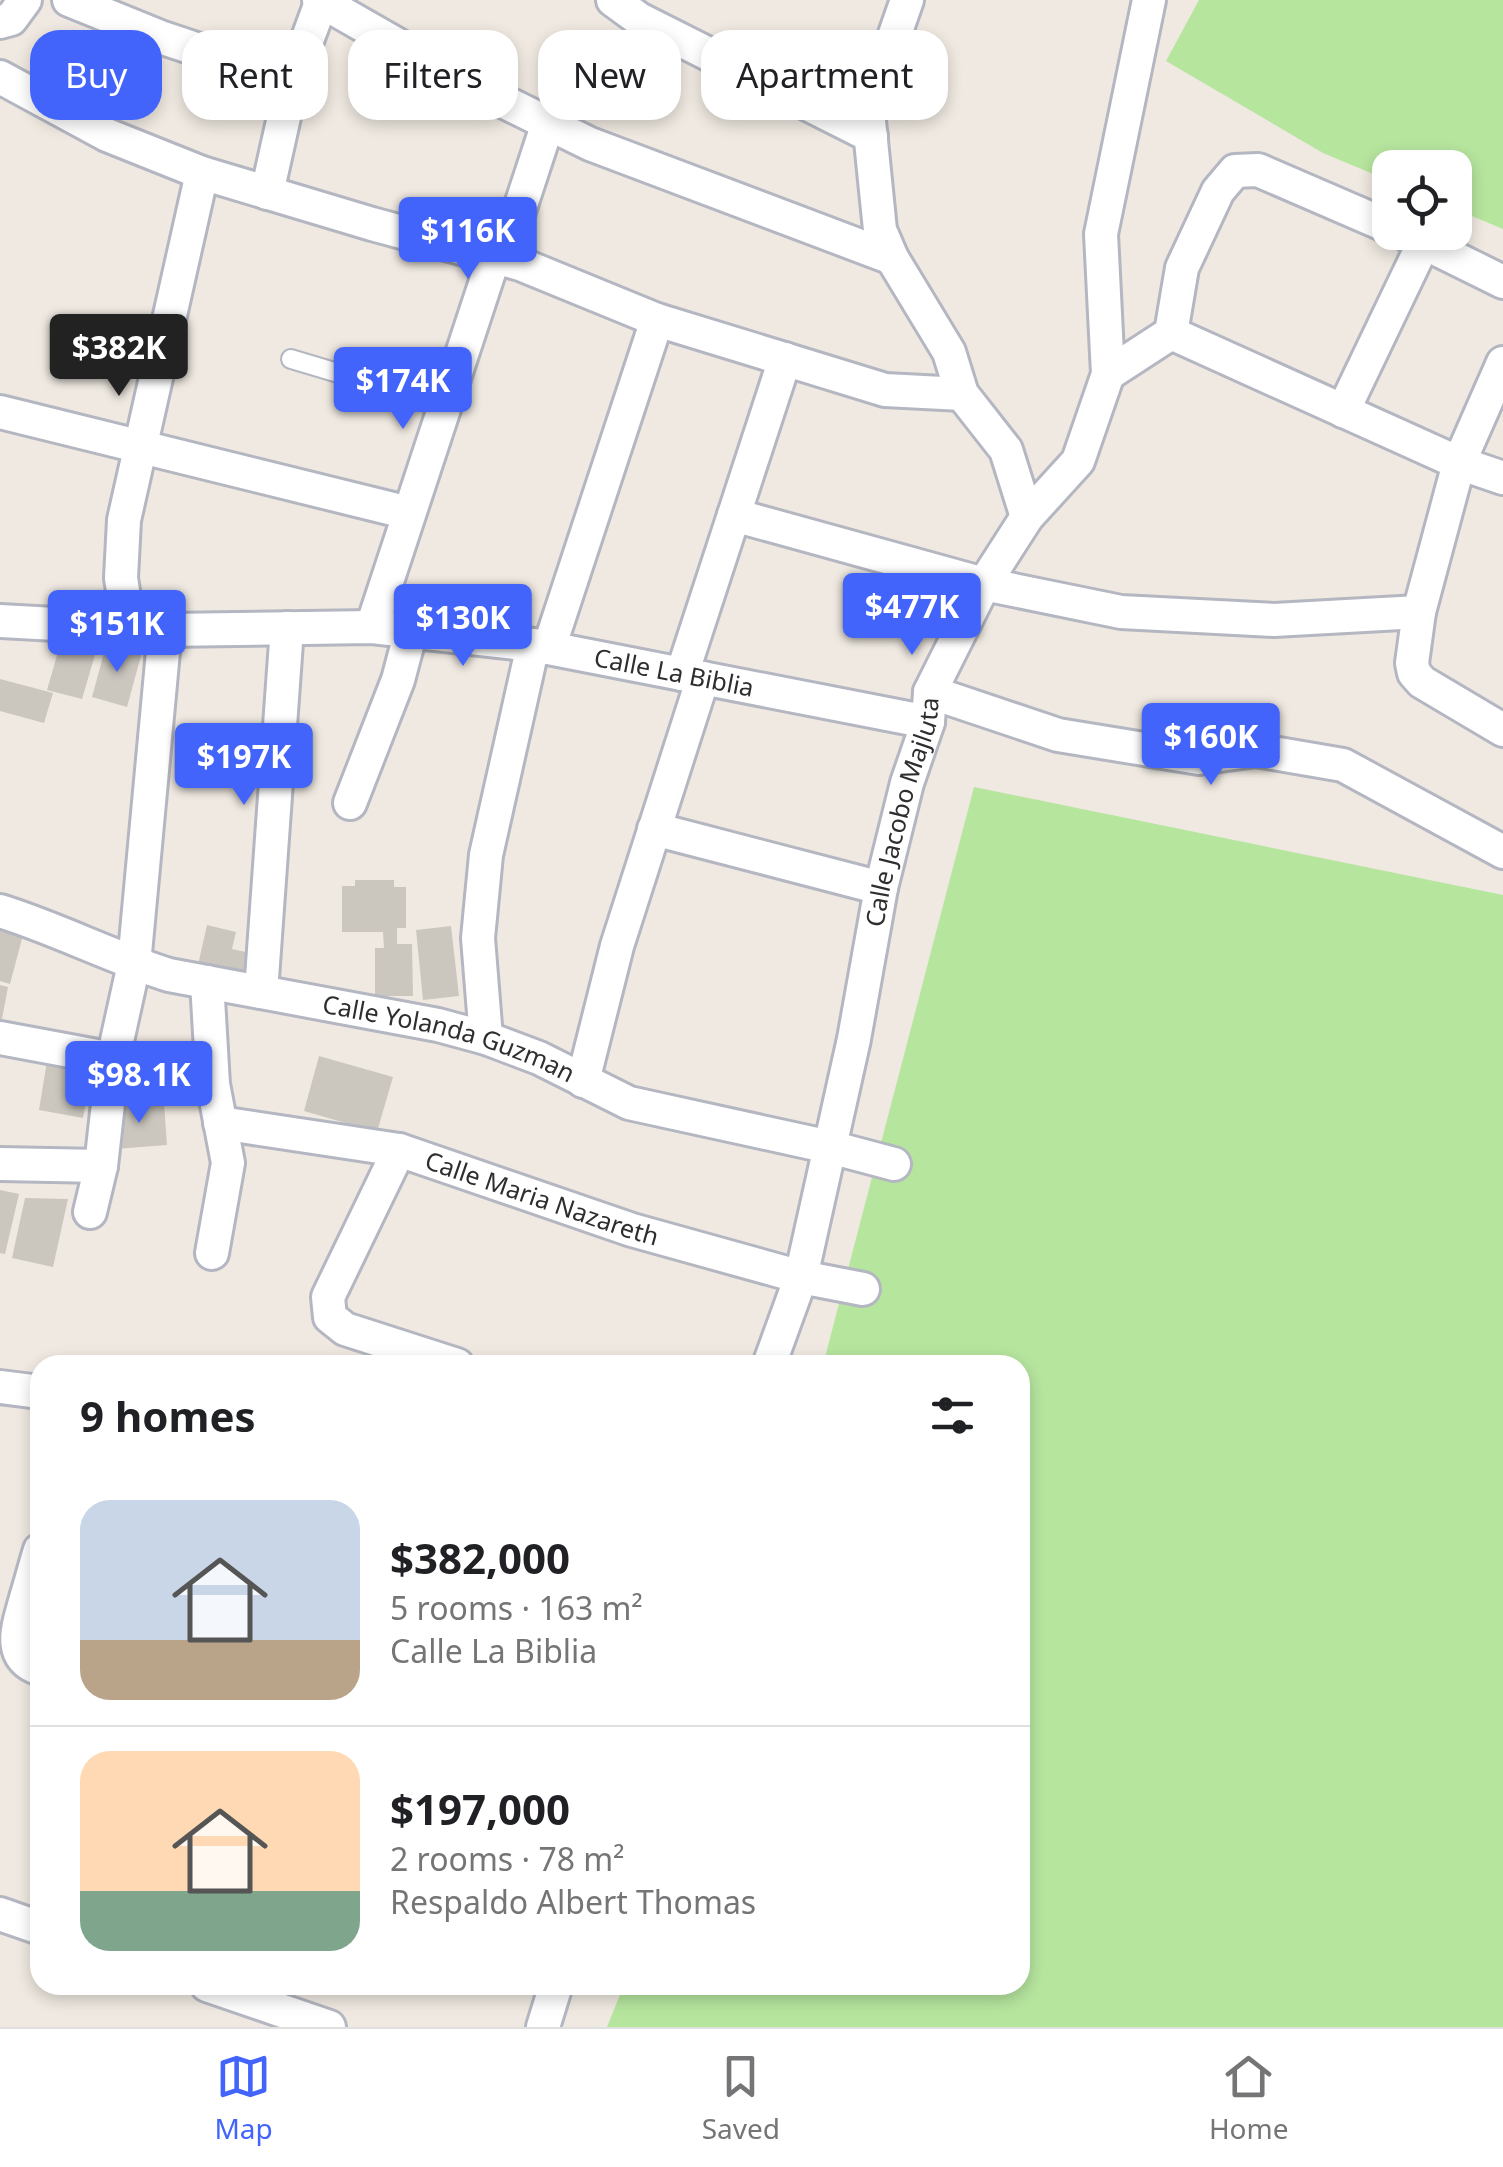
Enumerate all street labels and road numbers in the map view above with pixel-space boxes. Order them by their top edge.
street label: Calle La Biblia [591,639,757,704]
street label: Calle Jacobo Majluta [856,696,946,929]
street label: Calle Yolanda Guzman [320,986,581,1089]
street label: Calle Maria Nazareth [421,1142,663,1253]

